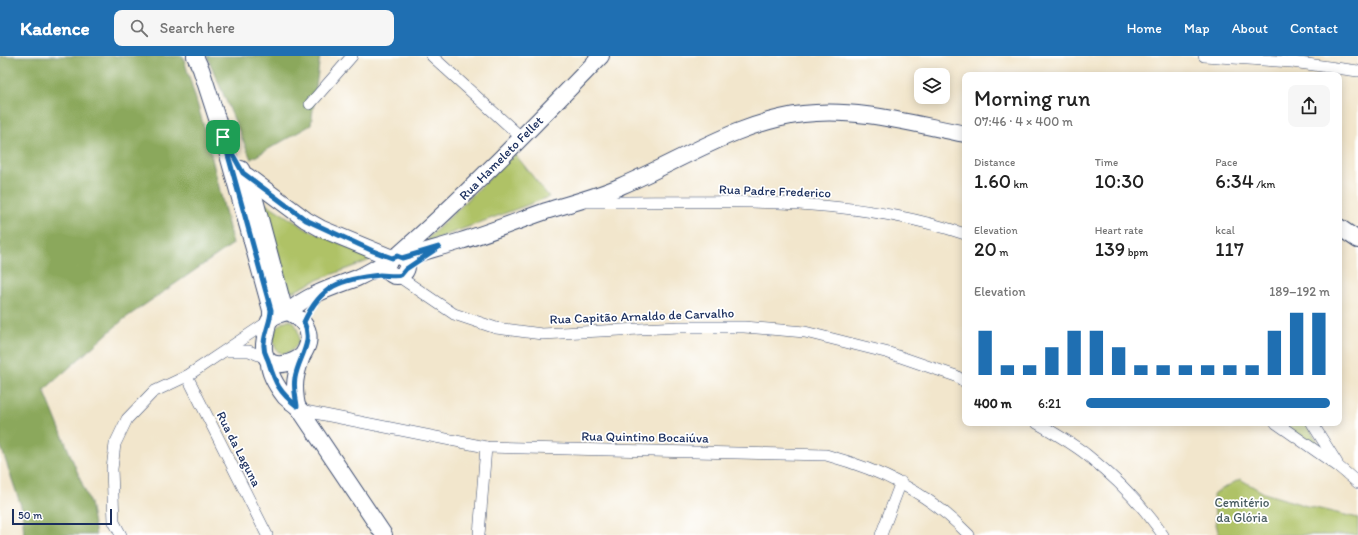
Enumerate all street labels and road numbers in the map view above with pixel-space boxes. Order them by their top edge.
street label: Rua Hameleto Fellet [456,113,546,203]
street label: Rua Padre Frederico [719,182,832,200]
street label: Rua Capitão Arnaldo de Carvalho [549,305,735,327]
street label: Rua da Laguna [214,409,264,489]
street label: Rua Quintino Bocaiúva [581,428,709,446]

